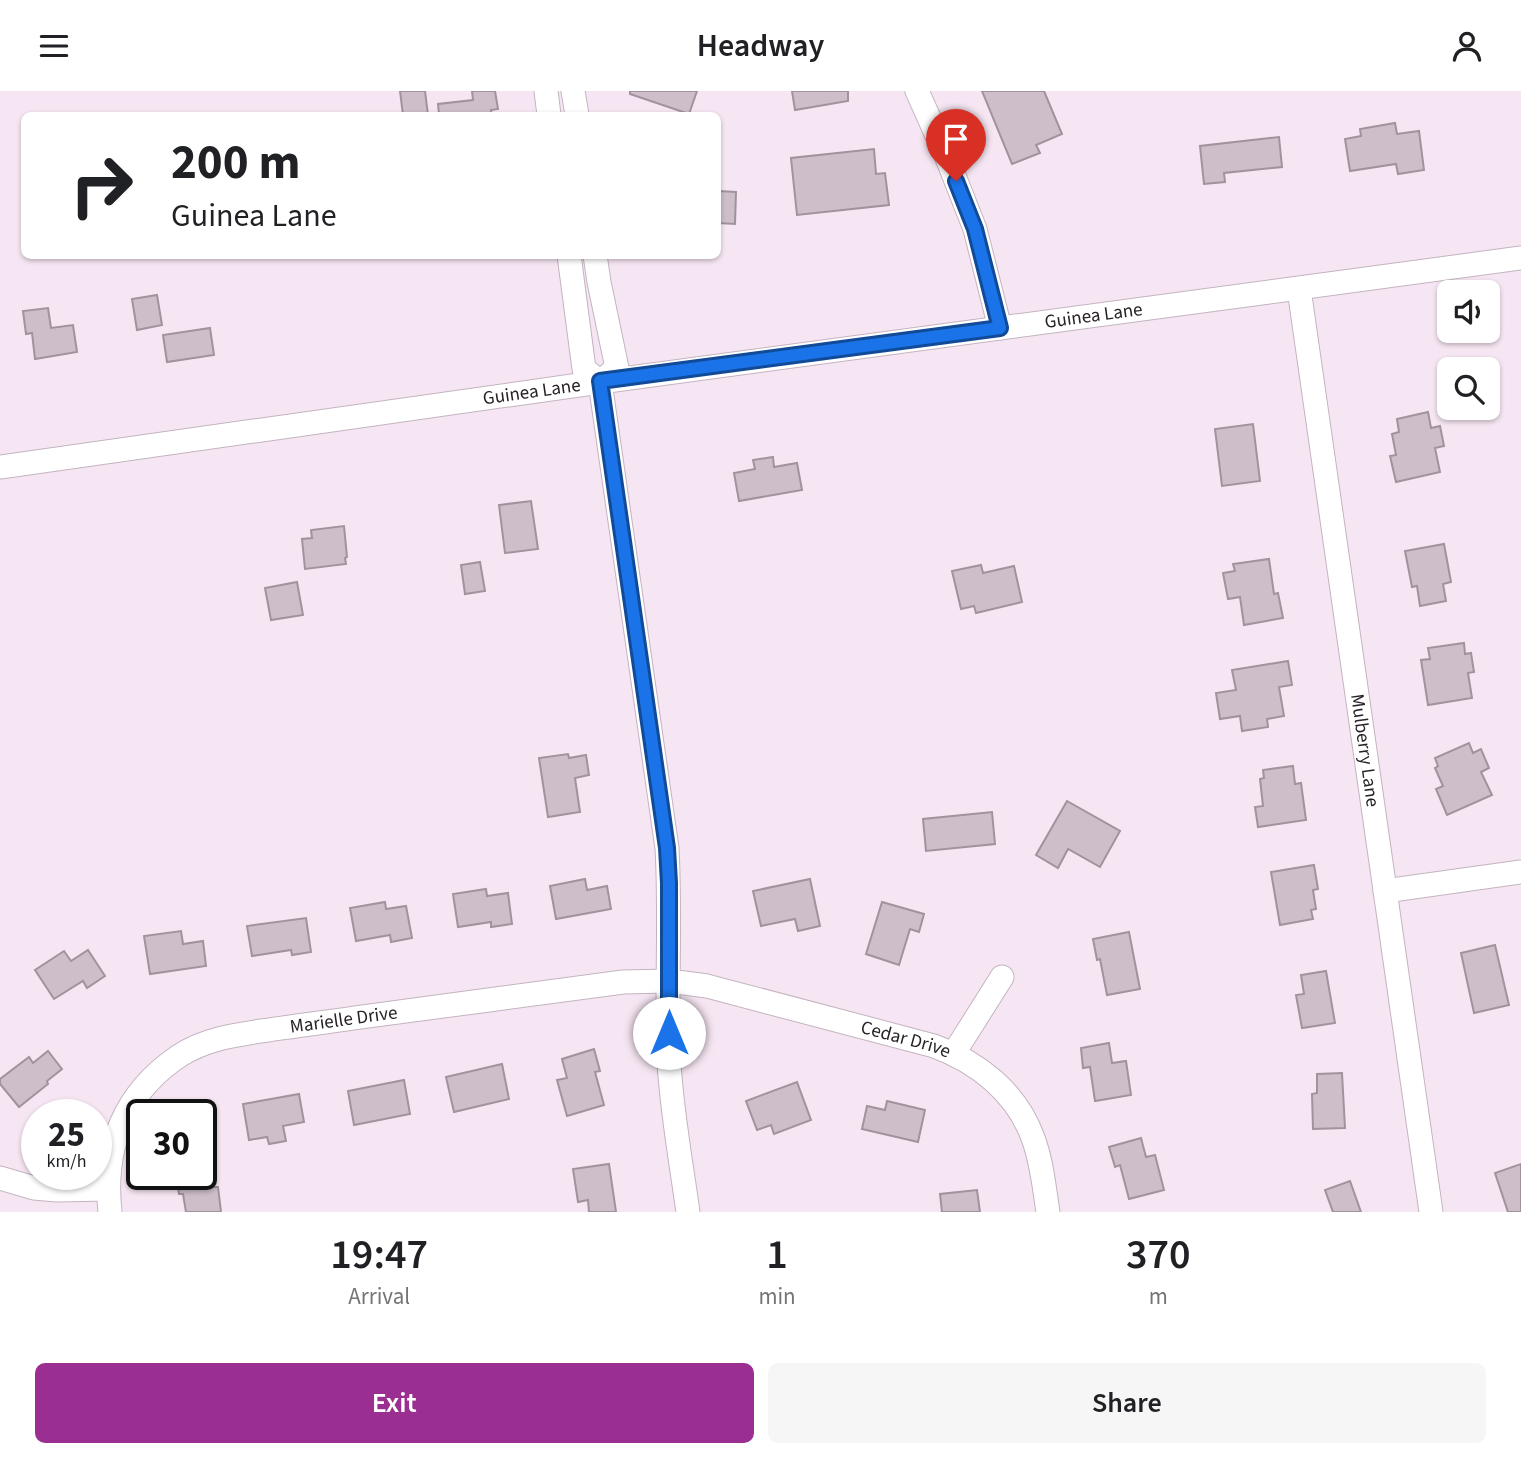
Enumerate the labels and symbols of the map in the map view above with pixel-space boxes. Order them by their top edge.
pin [926,109,986,181]
street label: Guinea Lane [1043,296,1144,335]
street label: Guinea Lane [481,371,582,412]
street label: Mulberry Lane [1344,692,1386,809]
position arrow [632,996,706,1070]
street label: Marielle Drive [288,999,399,1040]
street label: Cedar Drive [858,1014,955,1065]
speed limit sign: 30 [126,1099,217,1190]

